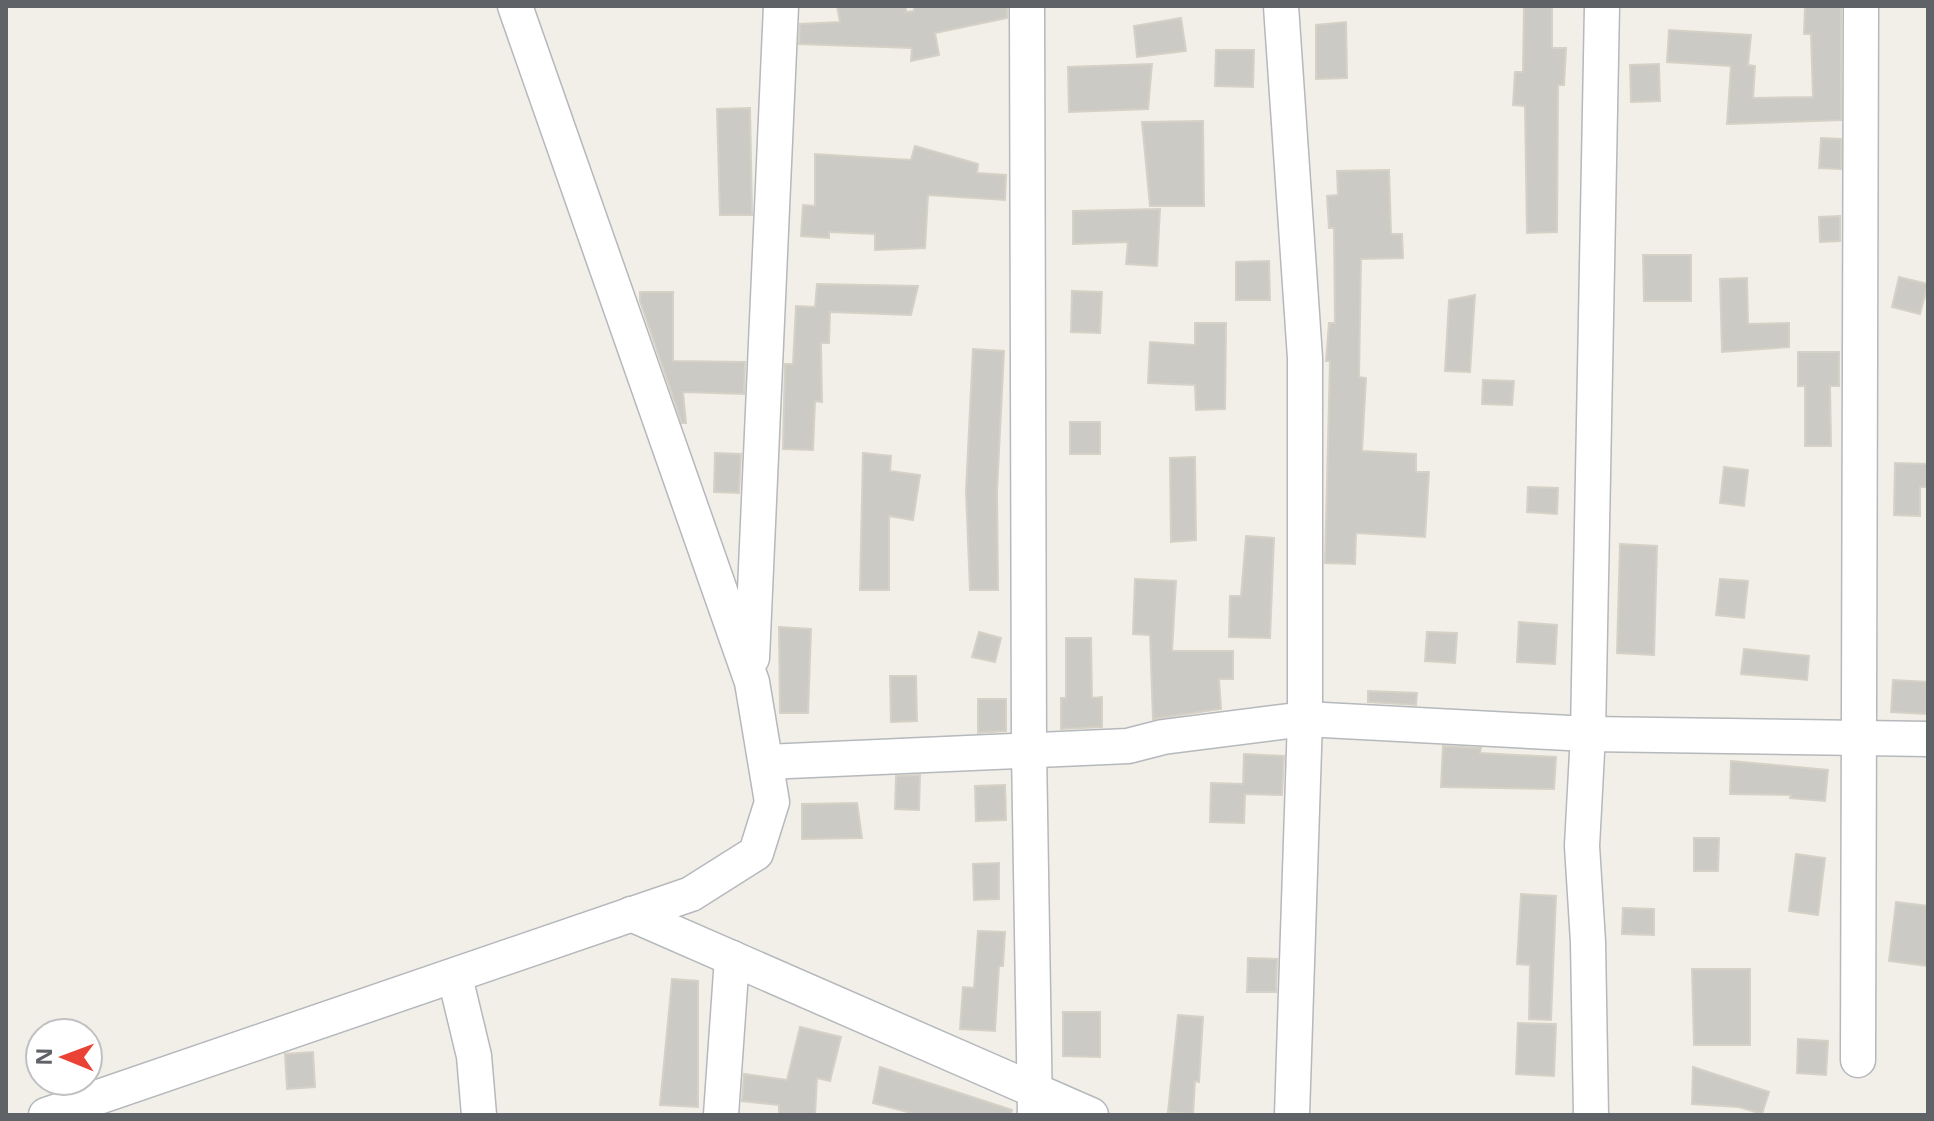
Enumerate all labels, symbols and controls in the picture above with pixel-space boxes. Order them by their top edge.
north arrow [24,1017,104,1097]
text: N [28,1047,58,1066]

